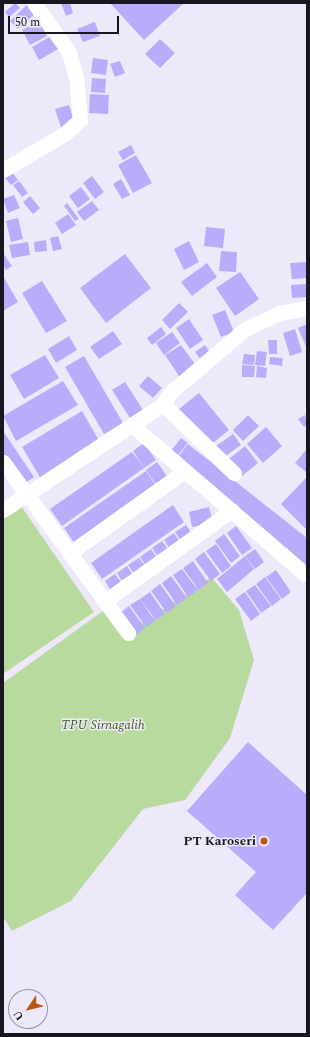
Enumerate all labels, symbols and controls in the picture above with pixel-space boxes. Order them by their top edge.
scale bar [10,8,121,34]
text: 50 m [15,13,40,32]
park label: TPU Sirnagalih [61,717,145,733]
place label: PT Karoseri [184,833,256,849]
marker: PT Karoseri [259,836,269,846]
north arrow [8,989,48,1029]
text: U [9,1007,28,1024]

